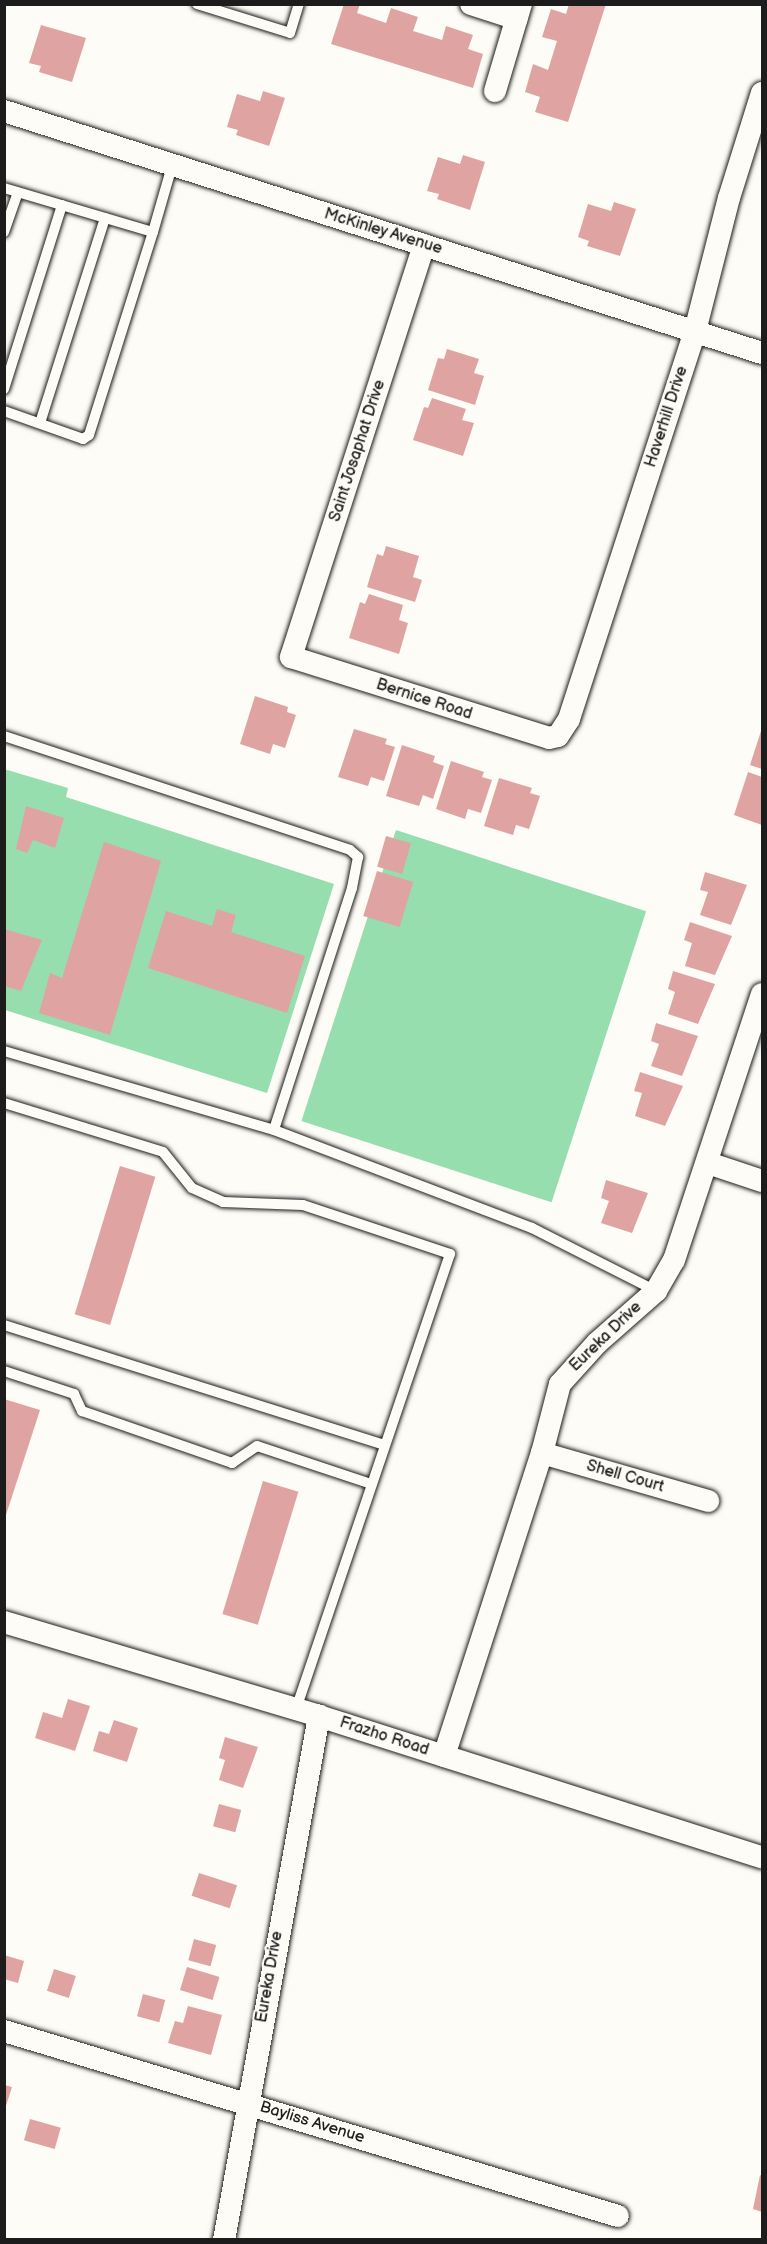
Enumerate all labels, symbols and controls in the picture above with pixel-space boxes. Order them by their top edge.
street label: McKinley Avenue [321,205,445,259]
street label: Haverhill Drive [642,364,692,470]
street label: Saint Josaphat Drive [326,377,390,525]
street label: Bernice Road [373,675,475,725]
street label: Eureka Drive [566,1298,646,1376]
street label: Shell Court [584,1457,666,1497]
street label: Frazho Road [337,1714,431,1760]
street label: Eureka Drive [253,1930,287,2024]
street label: Bayliss Avenue [257,2098,367,2148]

